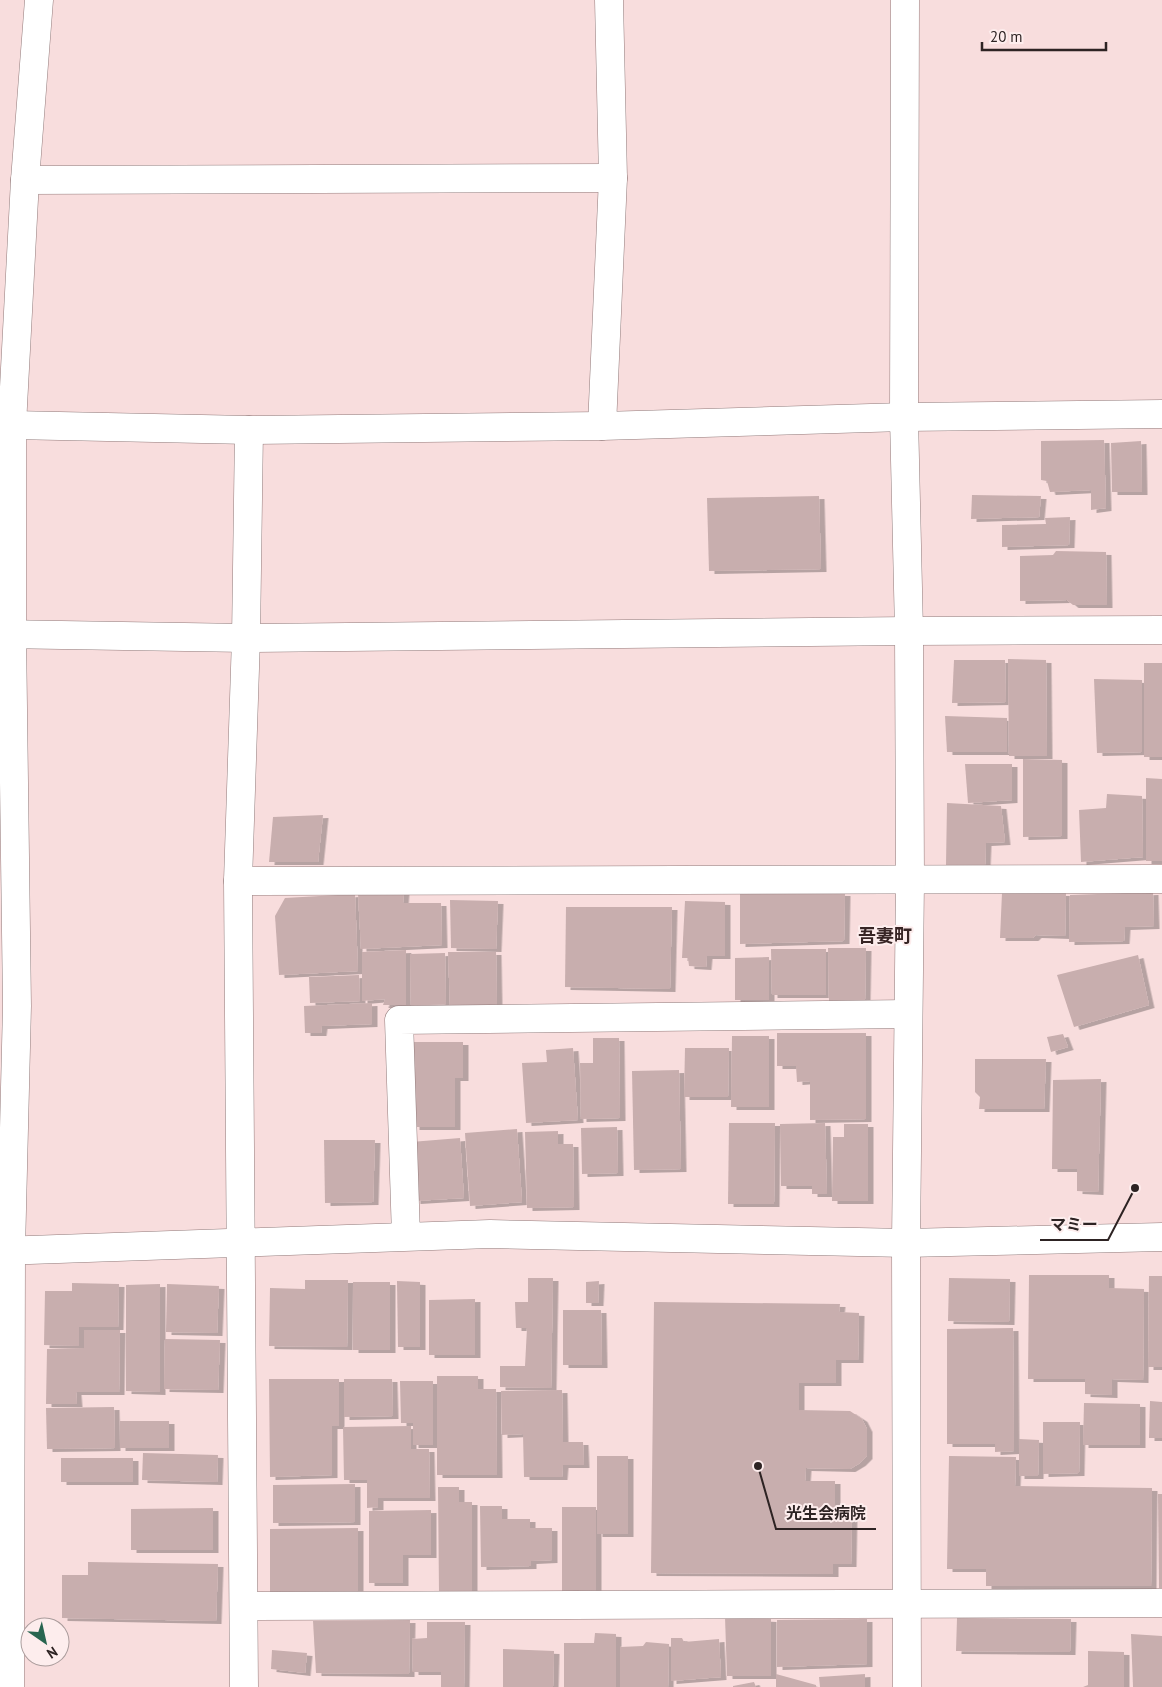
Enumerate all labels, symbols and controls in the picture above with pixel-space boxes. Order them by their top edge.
scale bar [982,20,1106,52]
text: 20 m [990,27,1023,46]
district label: 吾妻町 [858,924,912,947]
callout: マミー [1040,1209,1108,1240]
text: マミー [1050,1214,1098,1234]
callout: 光生会病院 [776,1498,876,1529]
text: 光生会病院 [786,1503,866,1523]
north arrow [20,1617,70,1667]
text: N [43,1643,61,1663]

